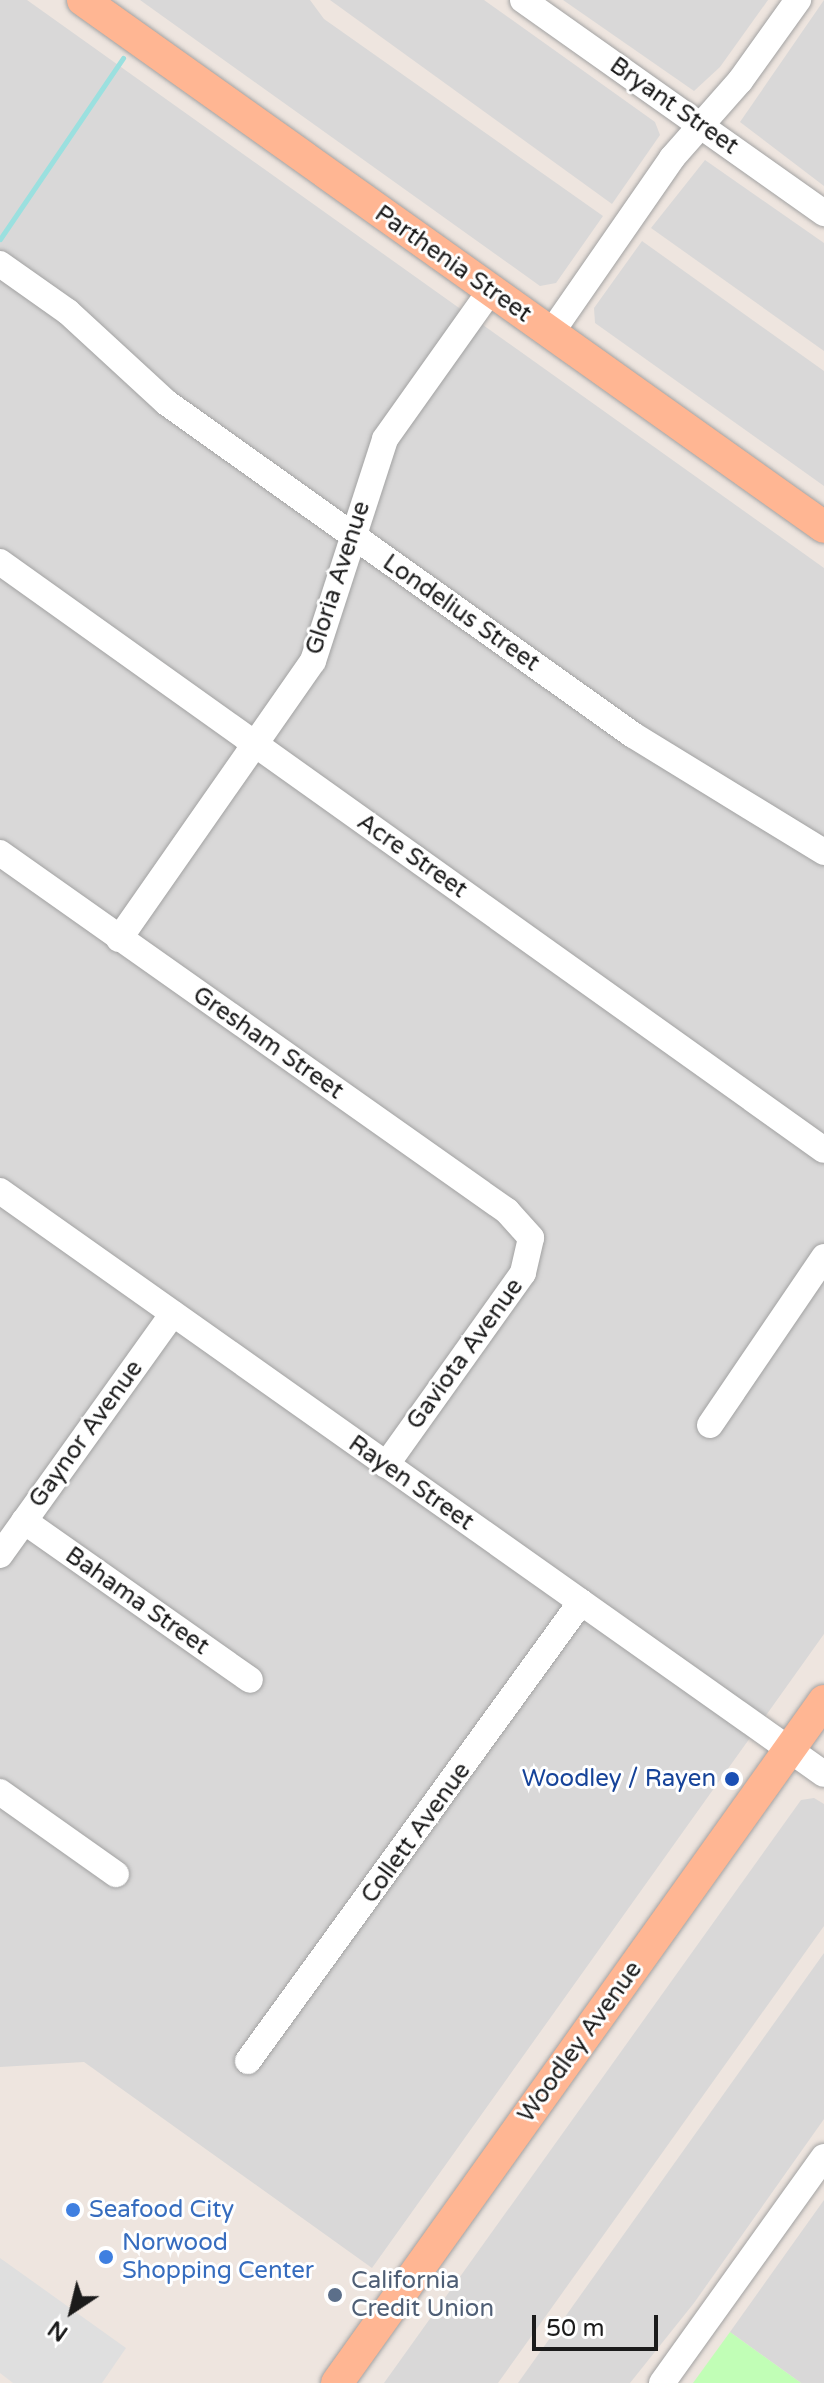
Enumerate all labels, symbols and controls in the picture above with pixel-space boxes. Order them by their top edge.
street label: Bryant Street [604,51,744,161]
street label: Parthenia Street [369,199,537,329]
street label: Gloria Avenue [300,498,376,658]
street label: Londelius Street [377,548,545,678]
street label: Acre Street [351,808,473,904]
street label: Gresham Street [187,980,349,1106]
street label: Gaviota Avenue [401,1273,529,1435]
street label: Gaynor Avenue [23,1355,149,1513]
street label: Rayen Street [343,1429,479,1537]
street label: Bahama Street [60,1541,214,1661]
street label: Collett Avenue [355,1757,477,1909]
place label: Woodley / Rayen [522,1765,716,1793]
marker: Woodley / Rayen [723,1770,741,1788]
street label: Woodley Avenue [512,1956,648,2128]
place label: Seafood City [89,2196,234,2224]
marker: Seafood City [64,2201,82,2219]
place label: Norwood Shopping Center [122,2229,314,2285]
marker: Norwood Shopping Center [97,2248,115,2266]
place label: California Credit Union [351,2267,494,2323]
north arrow [32,2271,112,2351]
marker: California Credit Union [326,2286,344,2304]
scale bar [536,2299,662,2349]
text: 50 m [546,2314,604,2343]
text: N [44,2315,73,2346]

